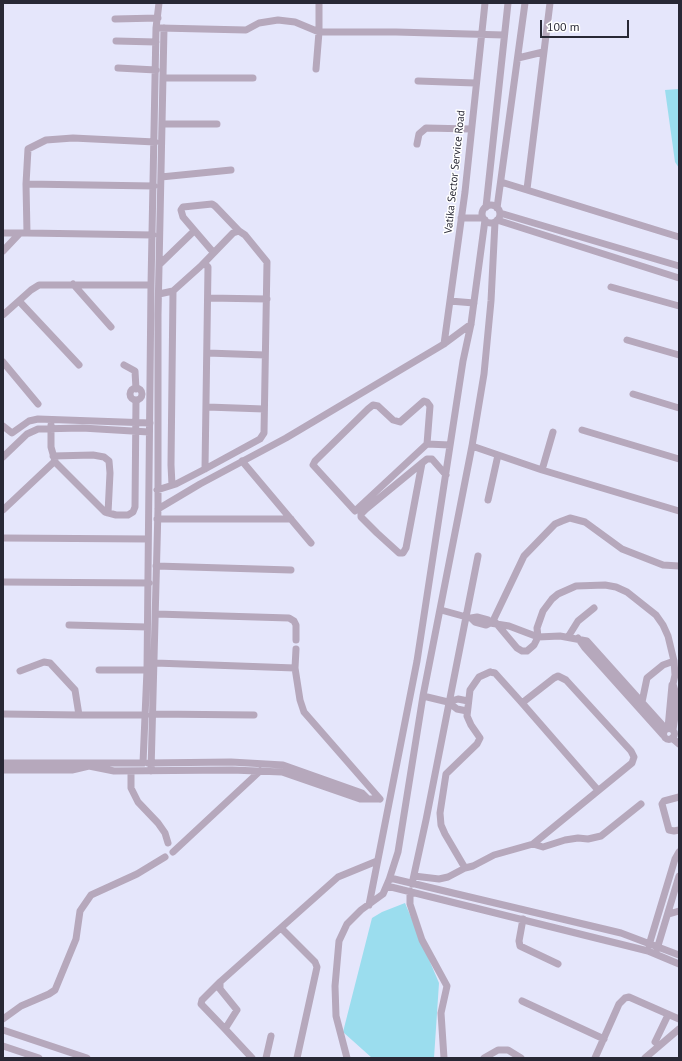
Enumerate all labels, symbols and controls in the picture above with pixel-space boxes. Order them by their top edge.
scale bar [542,12,631,38]
text: 100 m [547,19,580,34]
street label: Vatika Sector Service Road [442,110,468,234]

